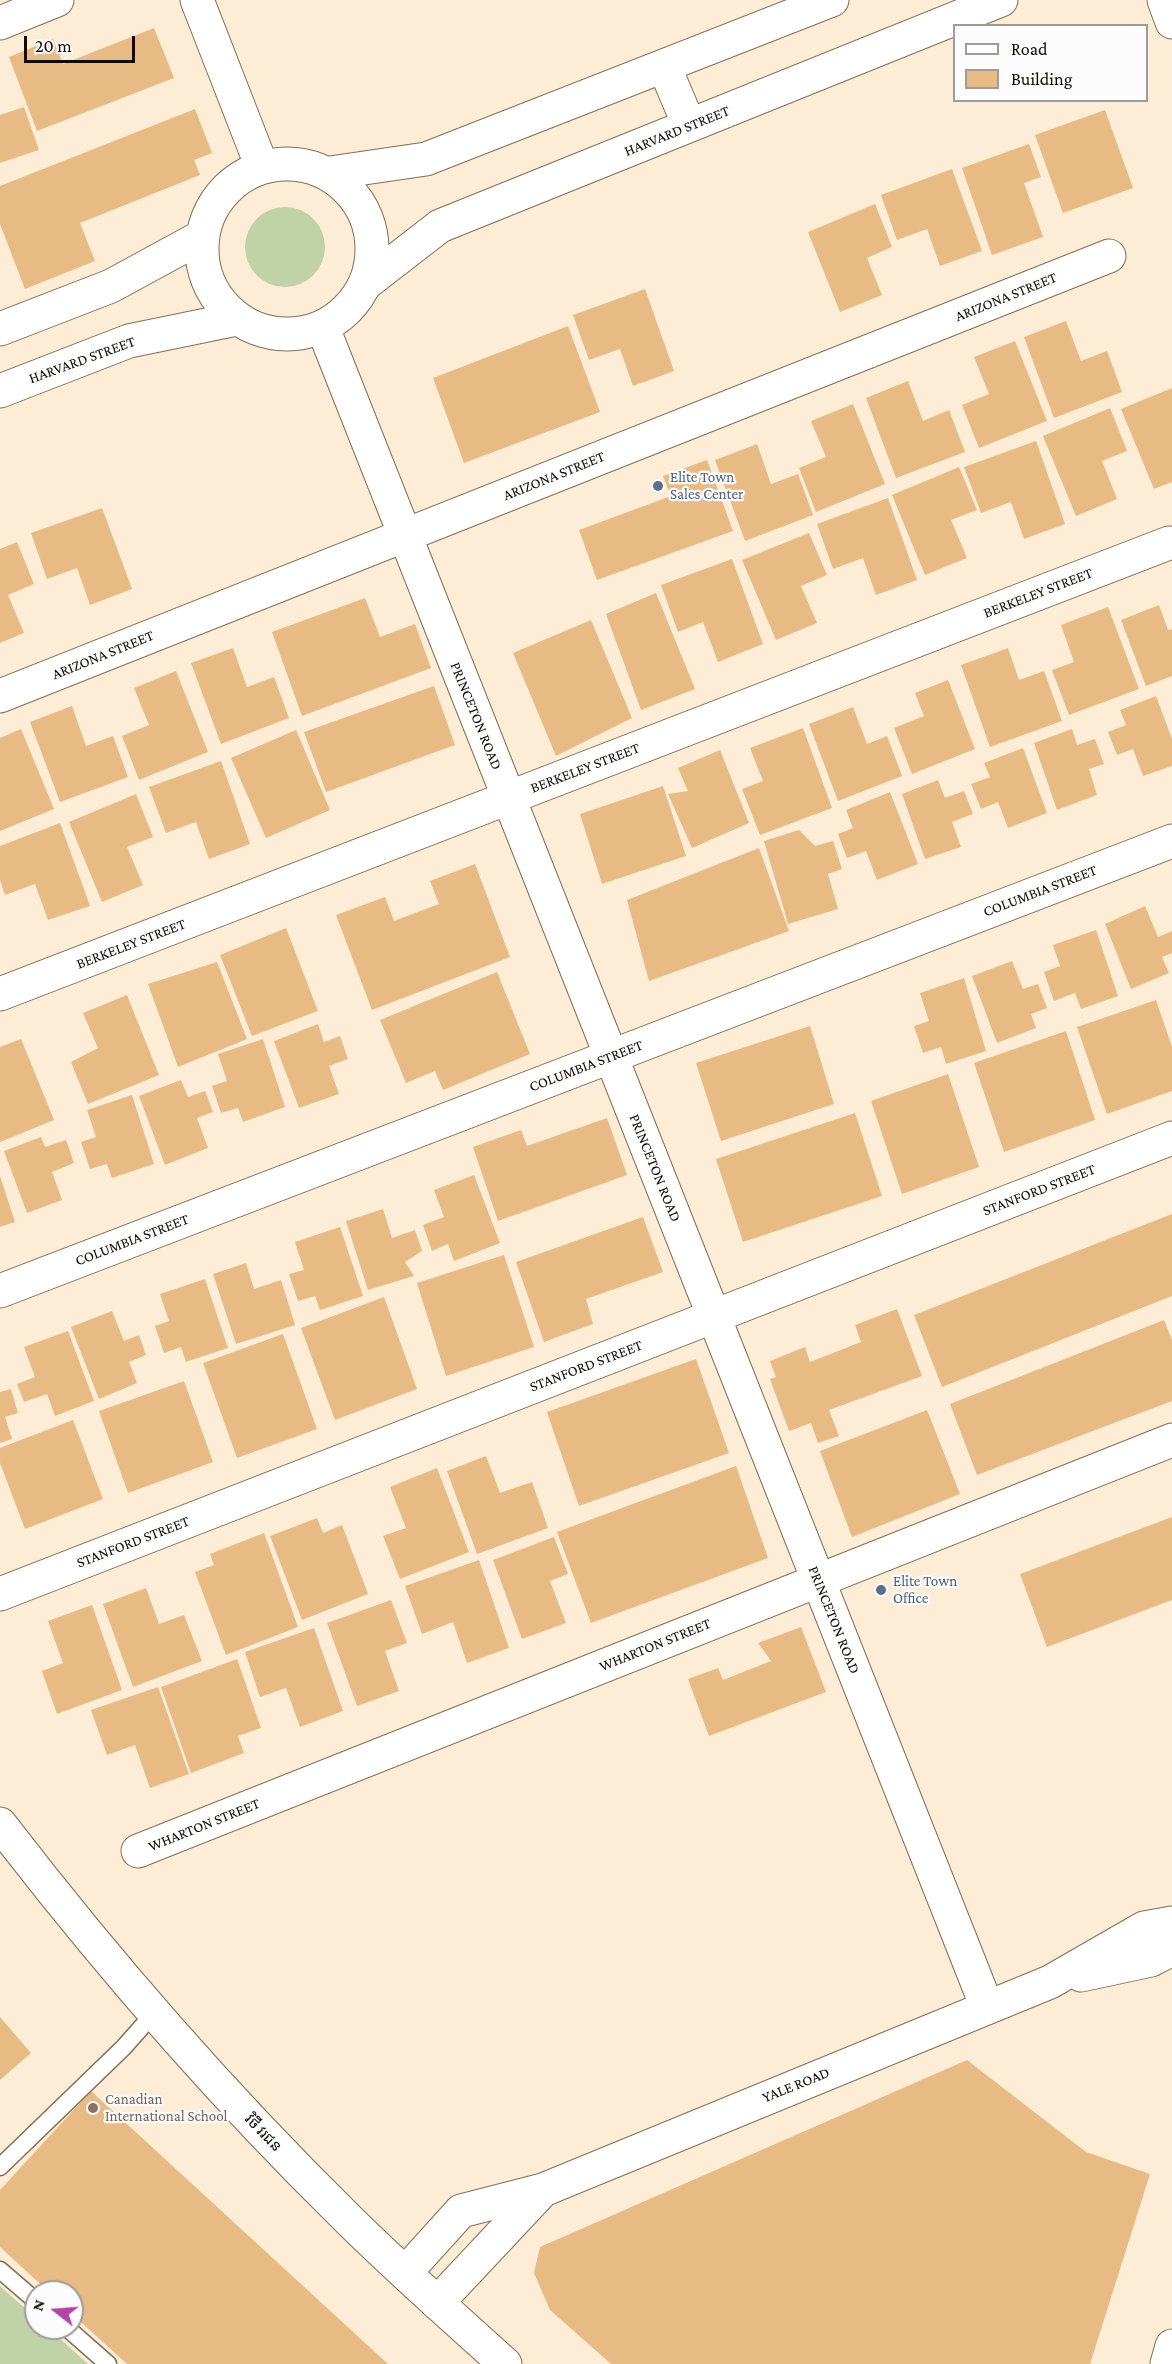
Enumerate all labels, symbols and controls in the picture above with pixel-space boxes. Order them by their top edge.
scale bar [27,24,138,62]
legend [953,24,1148,102]
text: 20 m [35,36,72,56]
text: Road [1011,39,1048,59]
text: Building [1011,69,1072,89]
street label: HARVARD STREET [622,102,732,160]
street label: ARIZONA STREET [953,268,1059,326]
street label: HARVARD STREET [26,332,138,388]
street label: ARIZONA STREET [501,447,607,505]
place label: Elite Town Sales Center [670,468,743,503]
marker: Elite Town Sales Center [651,479,665,493]
street label: BERKELEY STREET [981,564,1095,622]
street label: ARIZONA STREET [50,626,156,684]
street label: PRINCETON ROAD [446,659,506,773]
street label: BERKELEY STREET [528,739,642,797]
street label: COLUMBIA STREET [981,861,1099,921]
street label: BERKELEY STREET [74,915,188,973]
street label: COLUMBIA STREET [527,1036,645,1096]
street label: PRINCETON ROAD [625,1111,685,1225]
street label: STANFORD STREET [980,1160,1098,1220]
street label: COLUMBIA STREET [73,1210,191,1270]
street label: STANFORD STREET [527,1336,645,1396]
street label: STANFORD STREET [74,1512,192,1572]
street label: PRINCETON ROAD [804,1563,864,1677]
place label: Elite Town Office [893,1572,957,1607]
marker: Elite Town Office [874,1583,888,1597]
street label: WHARTON STREET [597,1614,713,1676]
street label: WHARTON STREET [146,1794,262,1856]
street label: YALE ROAD [760,2063,832,2107]
place label: Canadian International School [105,2090,228,2125]
marker: Canadian International School [86,2101,100,2115]
street label: វិថី វរជន [241,2110,285,2156]
north arrow [24,2280,84,2340]
text: N [28,2297,48,2313]

